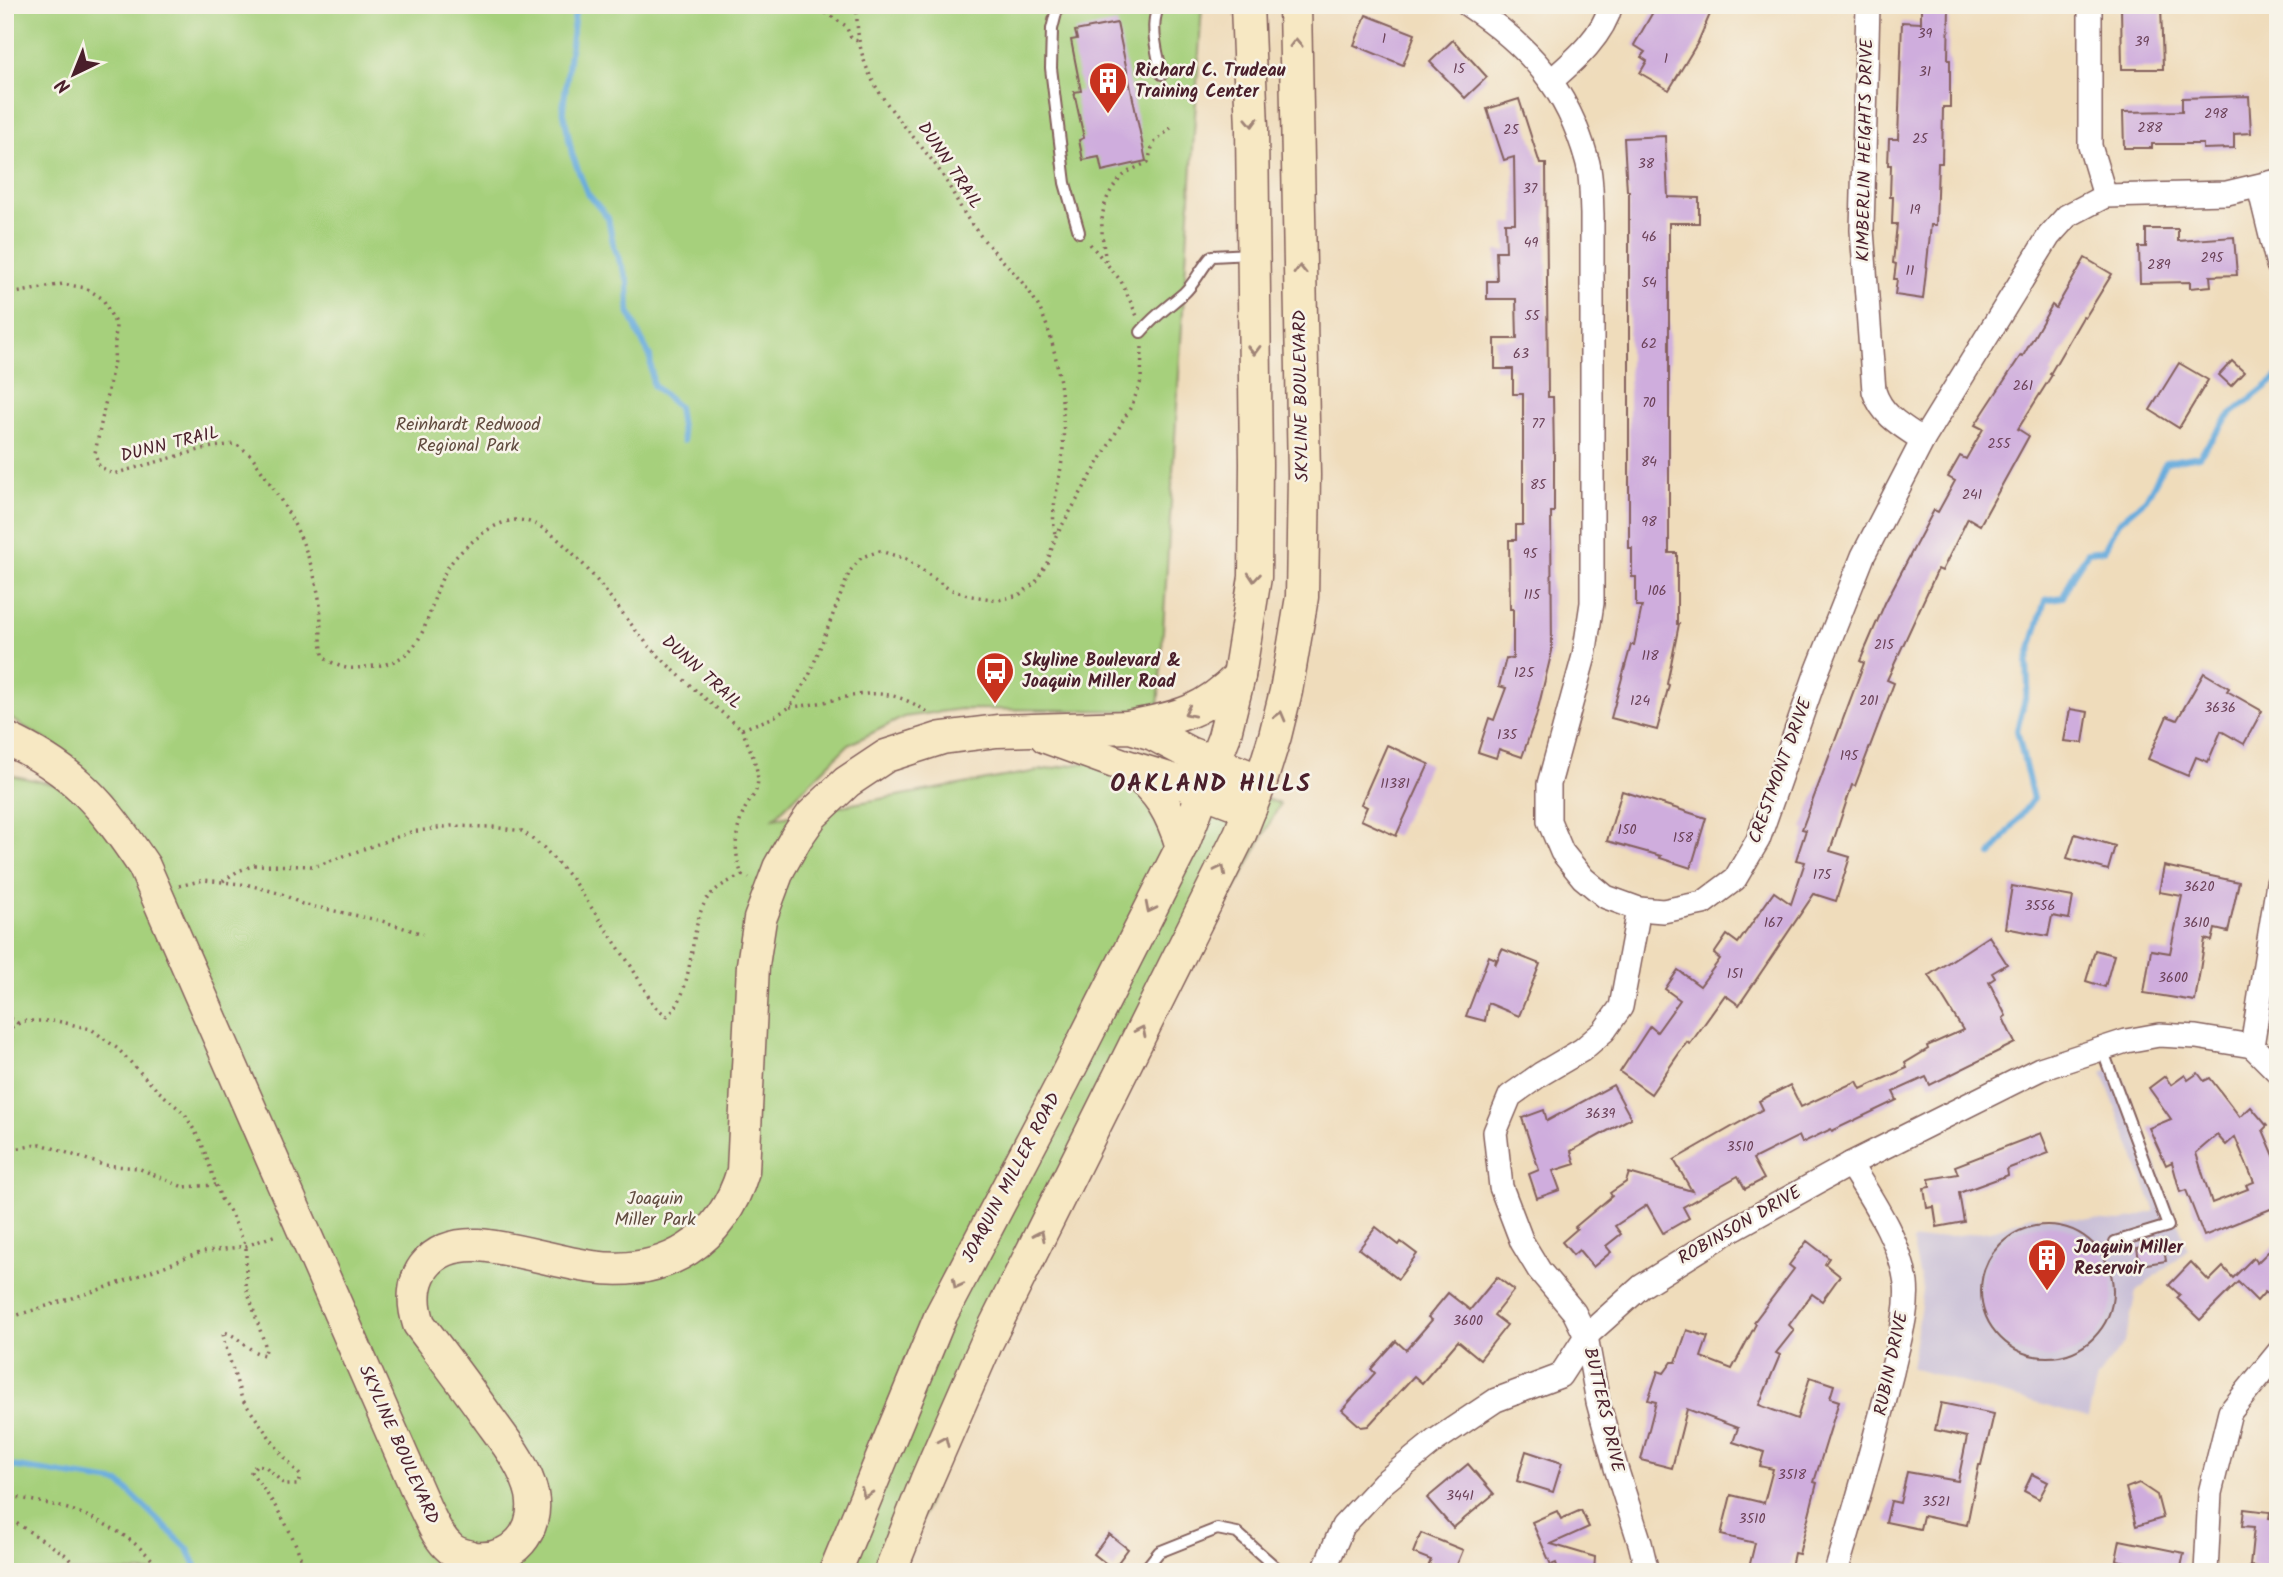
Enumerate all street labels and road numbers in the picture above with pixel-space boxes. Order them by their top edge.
street label: KIMBERLIN HEIGHTS DRIVE [1850,38,1882,262]
street label: DUNN TRAIL [909,116,989,216]
street label: SKYLINE BOULEVARD [1286,309,1318,482]
street label: DUNN TRAIL [118,419,222,471]
street label: DUNN TRAIL [654,629,748,717]
street label: CRESTMONT DRIVE [1741,694,1821,848]
street label: JOAQUIN MILLER ROAD [955,1087,1069,1268]
street label: ROBINSON DRIVE [1673,1179,1808,1273]
street label: RUBIN DRIVE [1867,1309,1917,1419]
street label: BUTTERS DRIVE [1575,1345,1632,1476]
street label: SKYLINE BOULEVARD [350,1360,446,1530]

